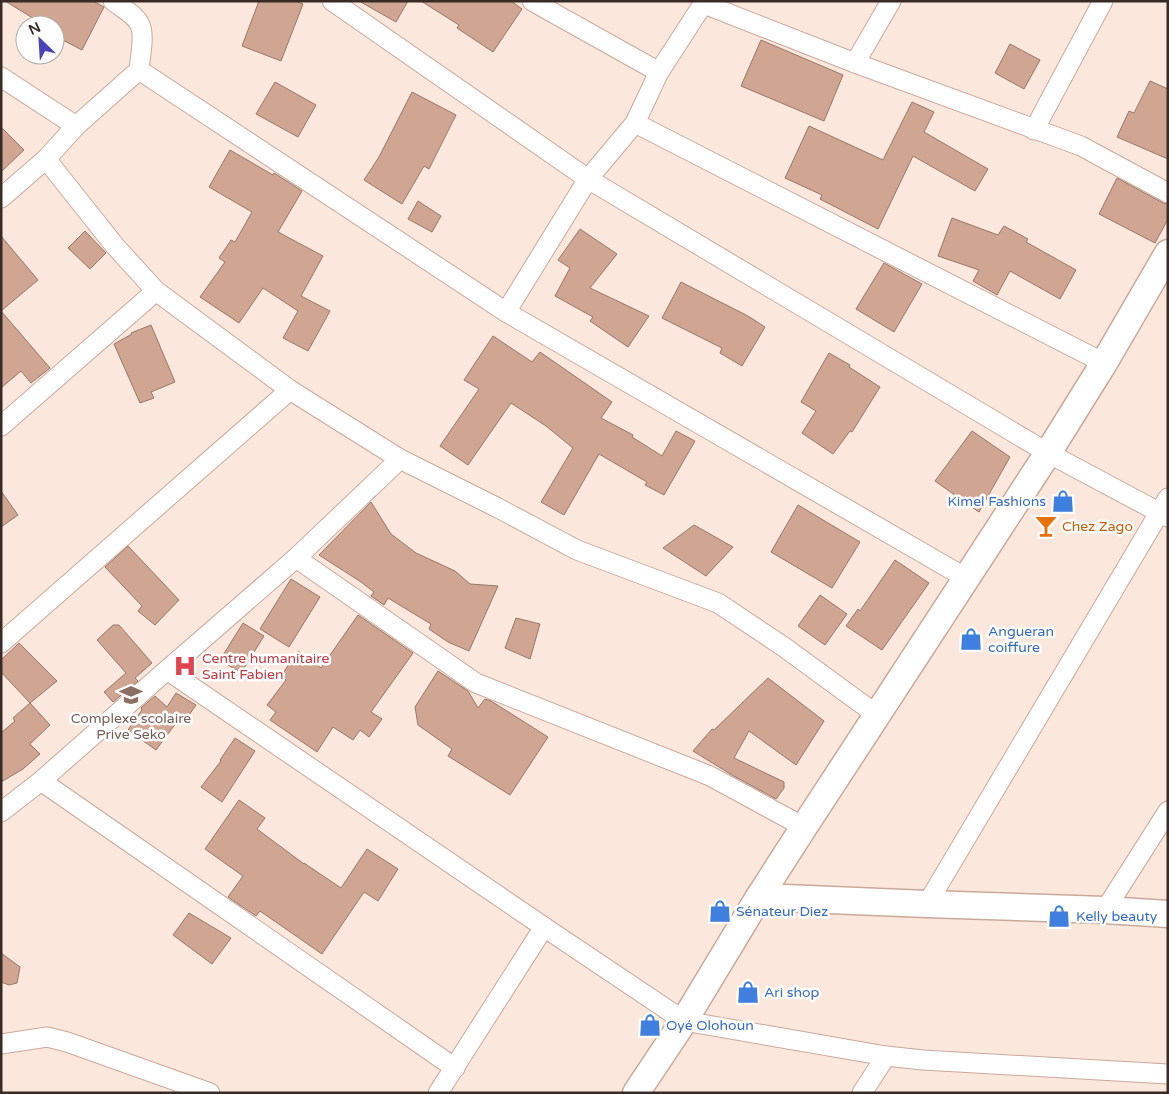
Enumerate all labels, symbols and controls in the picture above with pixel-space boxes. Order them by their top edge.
north arrow [15,15,65,65]
text: N [26,19,43,39]
shop icon: Kimel Fashions [1050,488,1076,514]
place label: Kimel Fashions [947,493,1046,510]
bar icon: Chez Zago [1033,513,1059,539]
place label: Chez Zago [1062,518,1133,535]
place label: Angueran coiffure [988,623,1054,656]
shop icon: Angueran coiffure [958,626,984,652]
place label: Centre humanitaire Saint Fabien [202,650,329,683]
hospital icon: Centre humanitaire Saint Fabien [172,653,198,679]
school or university icon: Complexe scolaire Prive Seko [118,682,144,708]
place label: Complexe scolaire Prive Seko [71,710,191,743]
shop icon: Sénateur Diez [707,898,733,924]
place label: Sénateur Diez [736,903,828,920]
shop icon: Kelly beauty [1046,903,1072,929]
place label: Kelly beauty [1076,908,1158,925]
shop icon: Ari shop [735,979,761,1005]
place label: Ari shop [764,984,820,1001]
shop icon: Oyé Olohoun [637,1012,663,1038]
place label: Oyé Olohoun [666,1017,754,1034]

